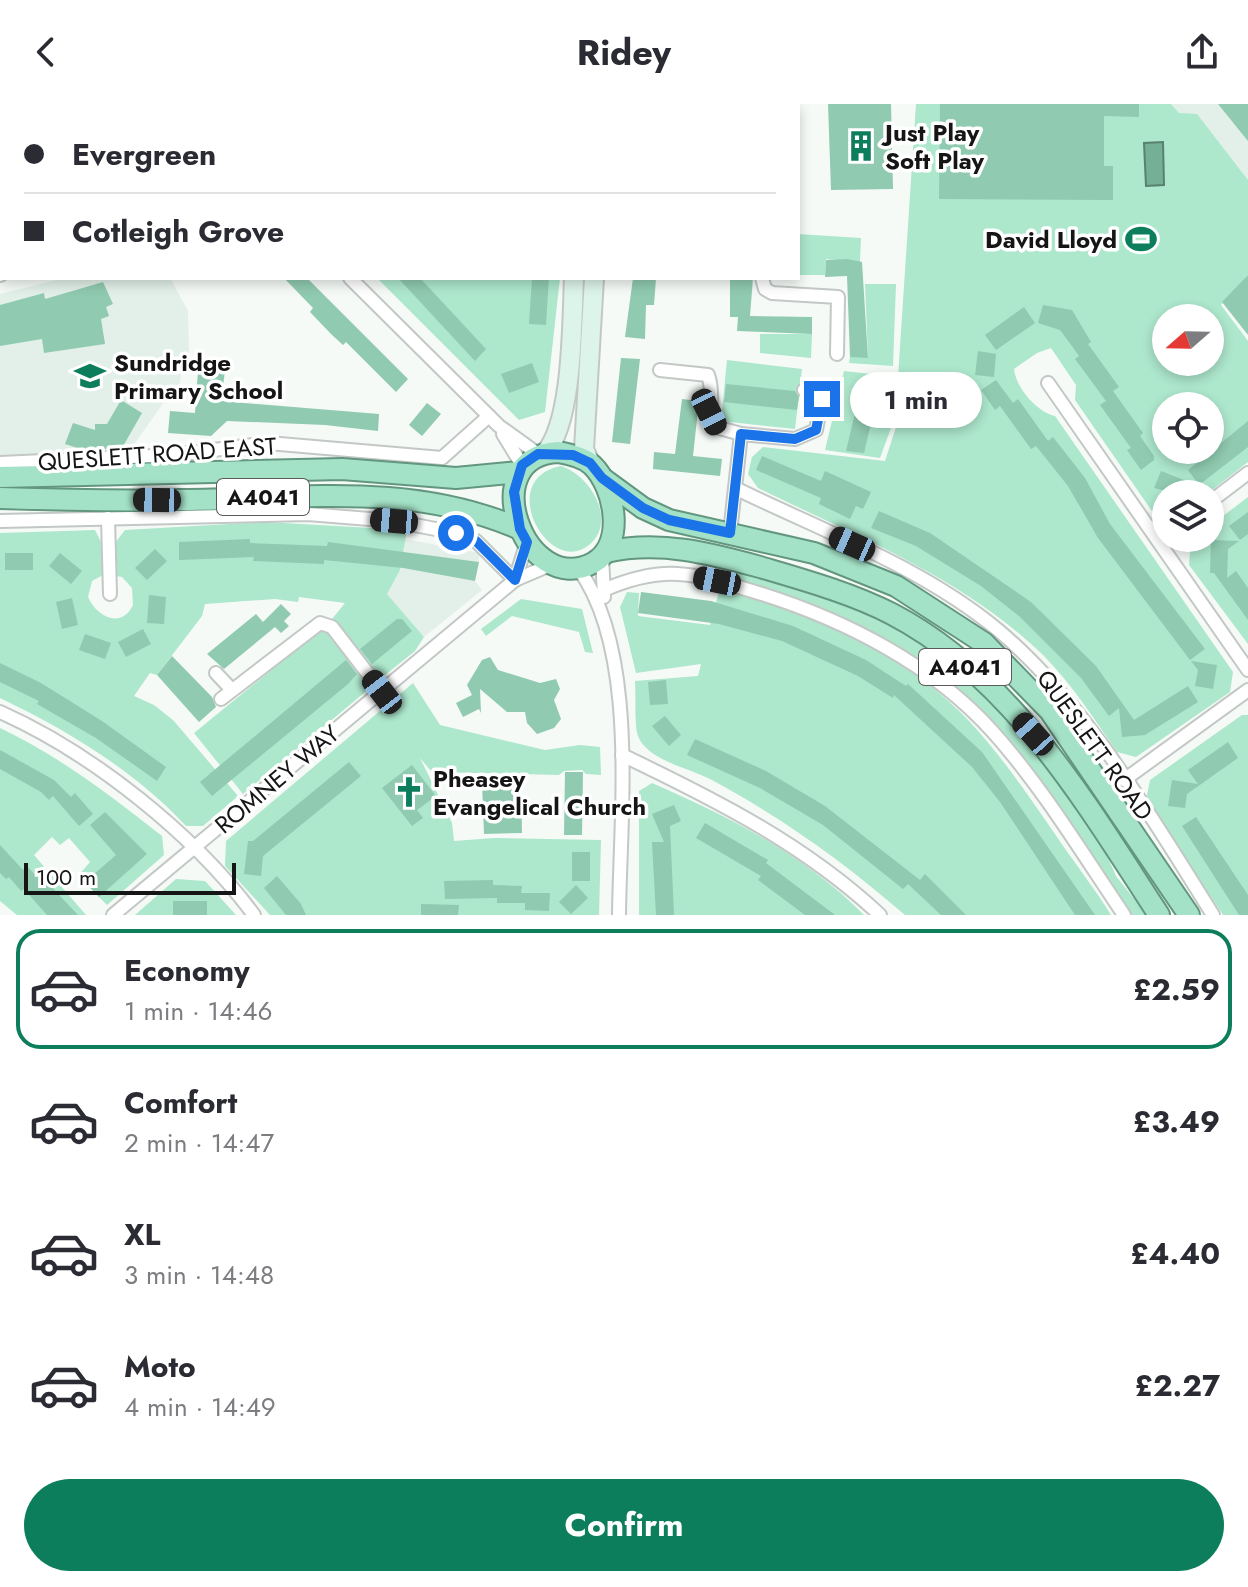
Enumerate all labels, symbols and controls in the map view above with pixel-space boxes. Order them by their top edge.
text: Ridey [577,26,671,78]
icon: back [24,30,68,74]
icon: share [1180,30,1224,74]
place label: Just Play Soft Play [881,115,984,178]
building icon: Just Play Soft Play [844,129,878,163]
text: Evergreen [72,133,216,176]
text: Cotleigh Grove [72,210,284,253]
place label: David Lloyd [985,222,1117,257]
sports icon: David Lloyd [1124,222,1158,256]
north arrow [1152,304,1224,376]
map controls [1152,304,1224,552]
place label: Sundridge Primary School [114,345,283,408]
school or university icon: Sundridge Primary School [73,359,107,393]
callout: 1 min [850,371,982,427]
route end [804,381,840,417]
text: 1 min [884,381,948,419]
car [688,385,730,439]
button: locate [1152,392,1224,464]
street label: QUESLETT ROAD EAST [37,428,277,480]
road number: A4041 [217,479,309,515]
button: layers [1152,480,1224,552]
car [133,488,181,512]
car [369,507,419,535]
route start [438,515,474,551]
car [825,523,879,565]
car [691,565,743,597]
road number: A4041 [919,649,1011,685]
street label: QUESLETT ROAD [1028,663,1162,827]
car [358,666,406,718]
car [1008,708,1058,760]
street label: ROMNEY WAY [207,716,347,842]
place label: Pheasey Evangelical Church [433,761,646,824]
church icon: Pheasey Evangelical Church [392,775,426,809]
scale bar [24,859,236,895]
text: 100 m [36,861,96,893]
text: Economy [124,949,250,992]
icon: car [28,953,100,1025]
text: £2.59 [1133,968,1220,1011]
text: 1 min · 14:46 [124,992,272,1030]
text: Comfort [124,1081,237,1124]
icon: car [28,1085,100,1157]
text: £3.49 [1133,1100,1220,1143]
text: 2 min · 14:47 [124,1124,274,1162]
text: XL [124,1213,160,1256]
icon: car [28,1217,100,1289]
text: £4.40 [1130,1232,1220,1275]
text: 3 min · 14:48 [124,1256,274,1294]
text: Moto [124,1345,196,1388]
icon: car [28,1349,100,1421]
text: £2.27 [1135,1364,1220,1407]
text: 4 min · 14:49 [124,1388,276,1426]
button: Confirm [24,1479,1224,1571]

